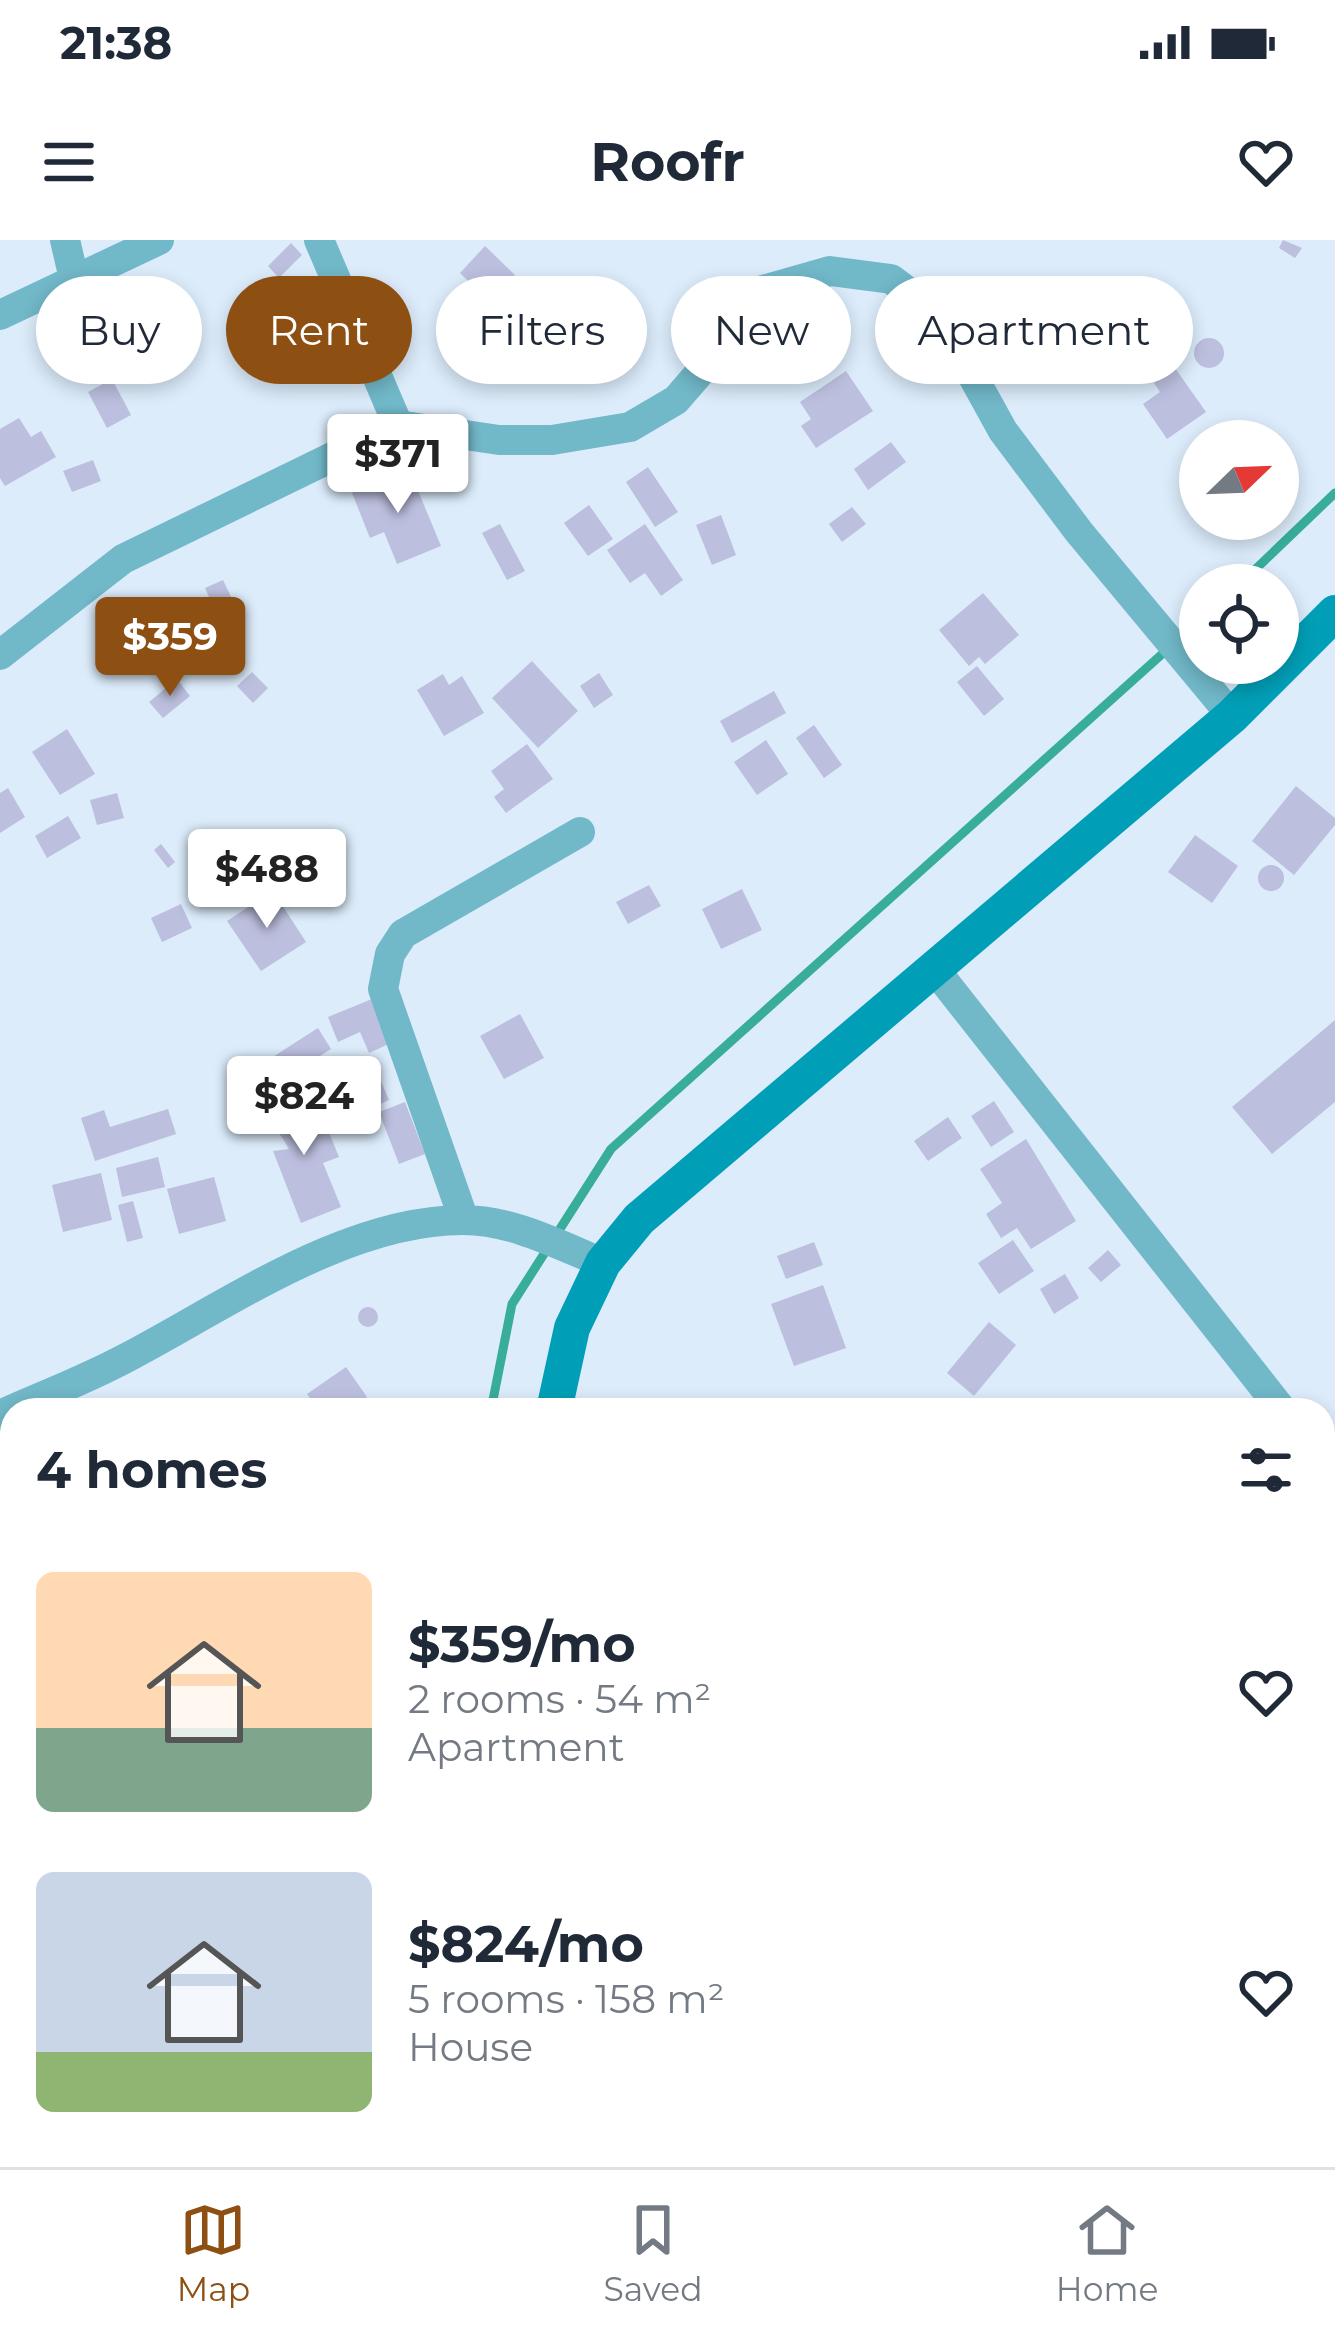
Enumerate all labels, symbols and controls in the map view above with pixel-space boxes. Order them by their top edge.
text: 21:38 [60,15,172,70]
icon: menu [36,129,102,195]
text: Roofr [590,129,745,195]
icon: heart [1233,129,1299,195]
chip: Buy [36,276,202,384]
chip: Rent [226,276,412,384]
chip: Filters [436,276,647,384]
chip: New [671,276,851,384]
chip: Apartment [875,276,1193,384]
pin: $371 [327,414,469,516]
north arrow [1179,420,1299,540]
map controls [1179,420,1299,684]
text: $371 [354,429,442,477]
button: locate [1179,564,1299,684]
pin: $359 [99,597,241,699]
text: $359 [122,612,218,660]
pin: $488 [196,829,338,931]
text: $488 [215,844,319,892]
pin: $824 [233,1056,375,1158]
text: $824 [254,1071,354,1119]
icon: filters [1233,1437,1299,1503]
text: 4 homes [36,1439,267,1501]
text: $359/mo [408,1613,636,1675]
icon: home [132,1620,276,1764]
icon: heart [1233,1659,1299,1725]
text: 2 rooms · 54 m² [408,1675,711,1723]
text: Apartment [408,1723,624,1771]
text: $824/mo [408,1913,644,1975]
icon: home [132,1920,276,2064]
icon: heart [1233,1959,1299,2025]
text: 5 rooms · 158 m² [408,1975,724,2023]
text: House [408,2023,533,2071]
tab: Map [177,2197,250,2309]
tab: Saved [603,2197,703,2309]
tab: Home [1056,2197,1158,2309]

